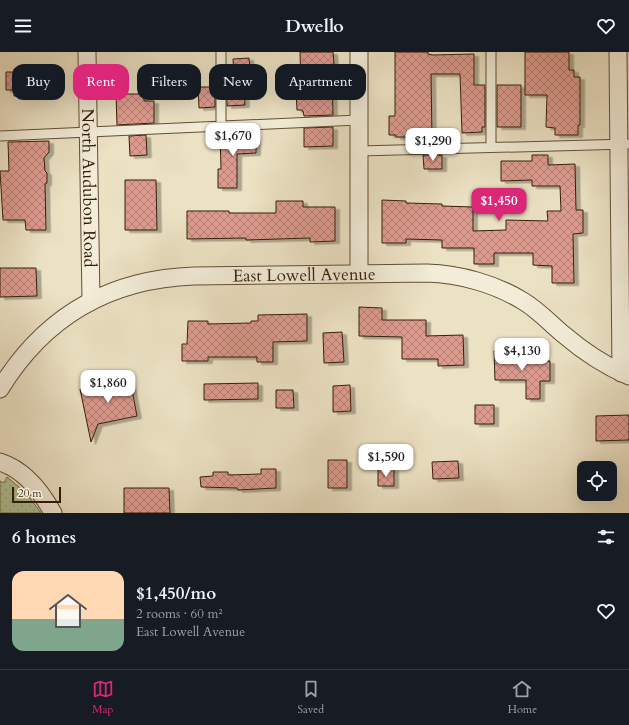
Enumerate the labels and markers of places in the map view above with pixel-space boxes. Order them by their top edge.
pin: $1,670 [200,123,266,157]
pin: $1,290 [400,128,466,162]
pin: $1,450 [466,188,532,222]
pin: $4,130 [489,338,555,372]
pin: $1,860 [75,370,141,404]
pin: $1,590 [353,444,419,478]

